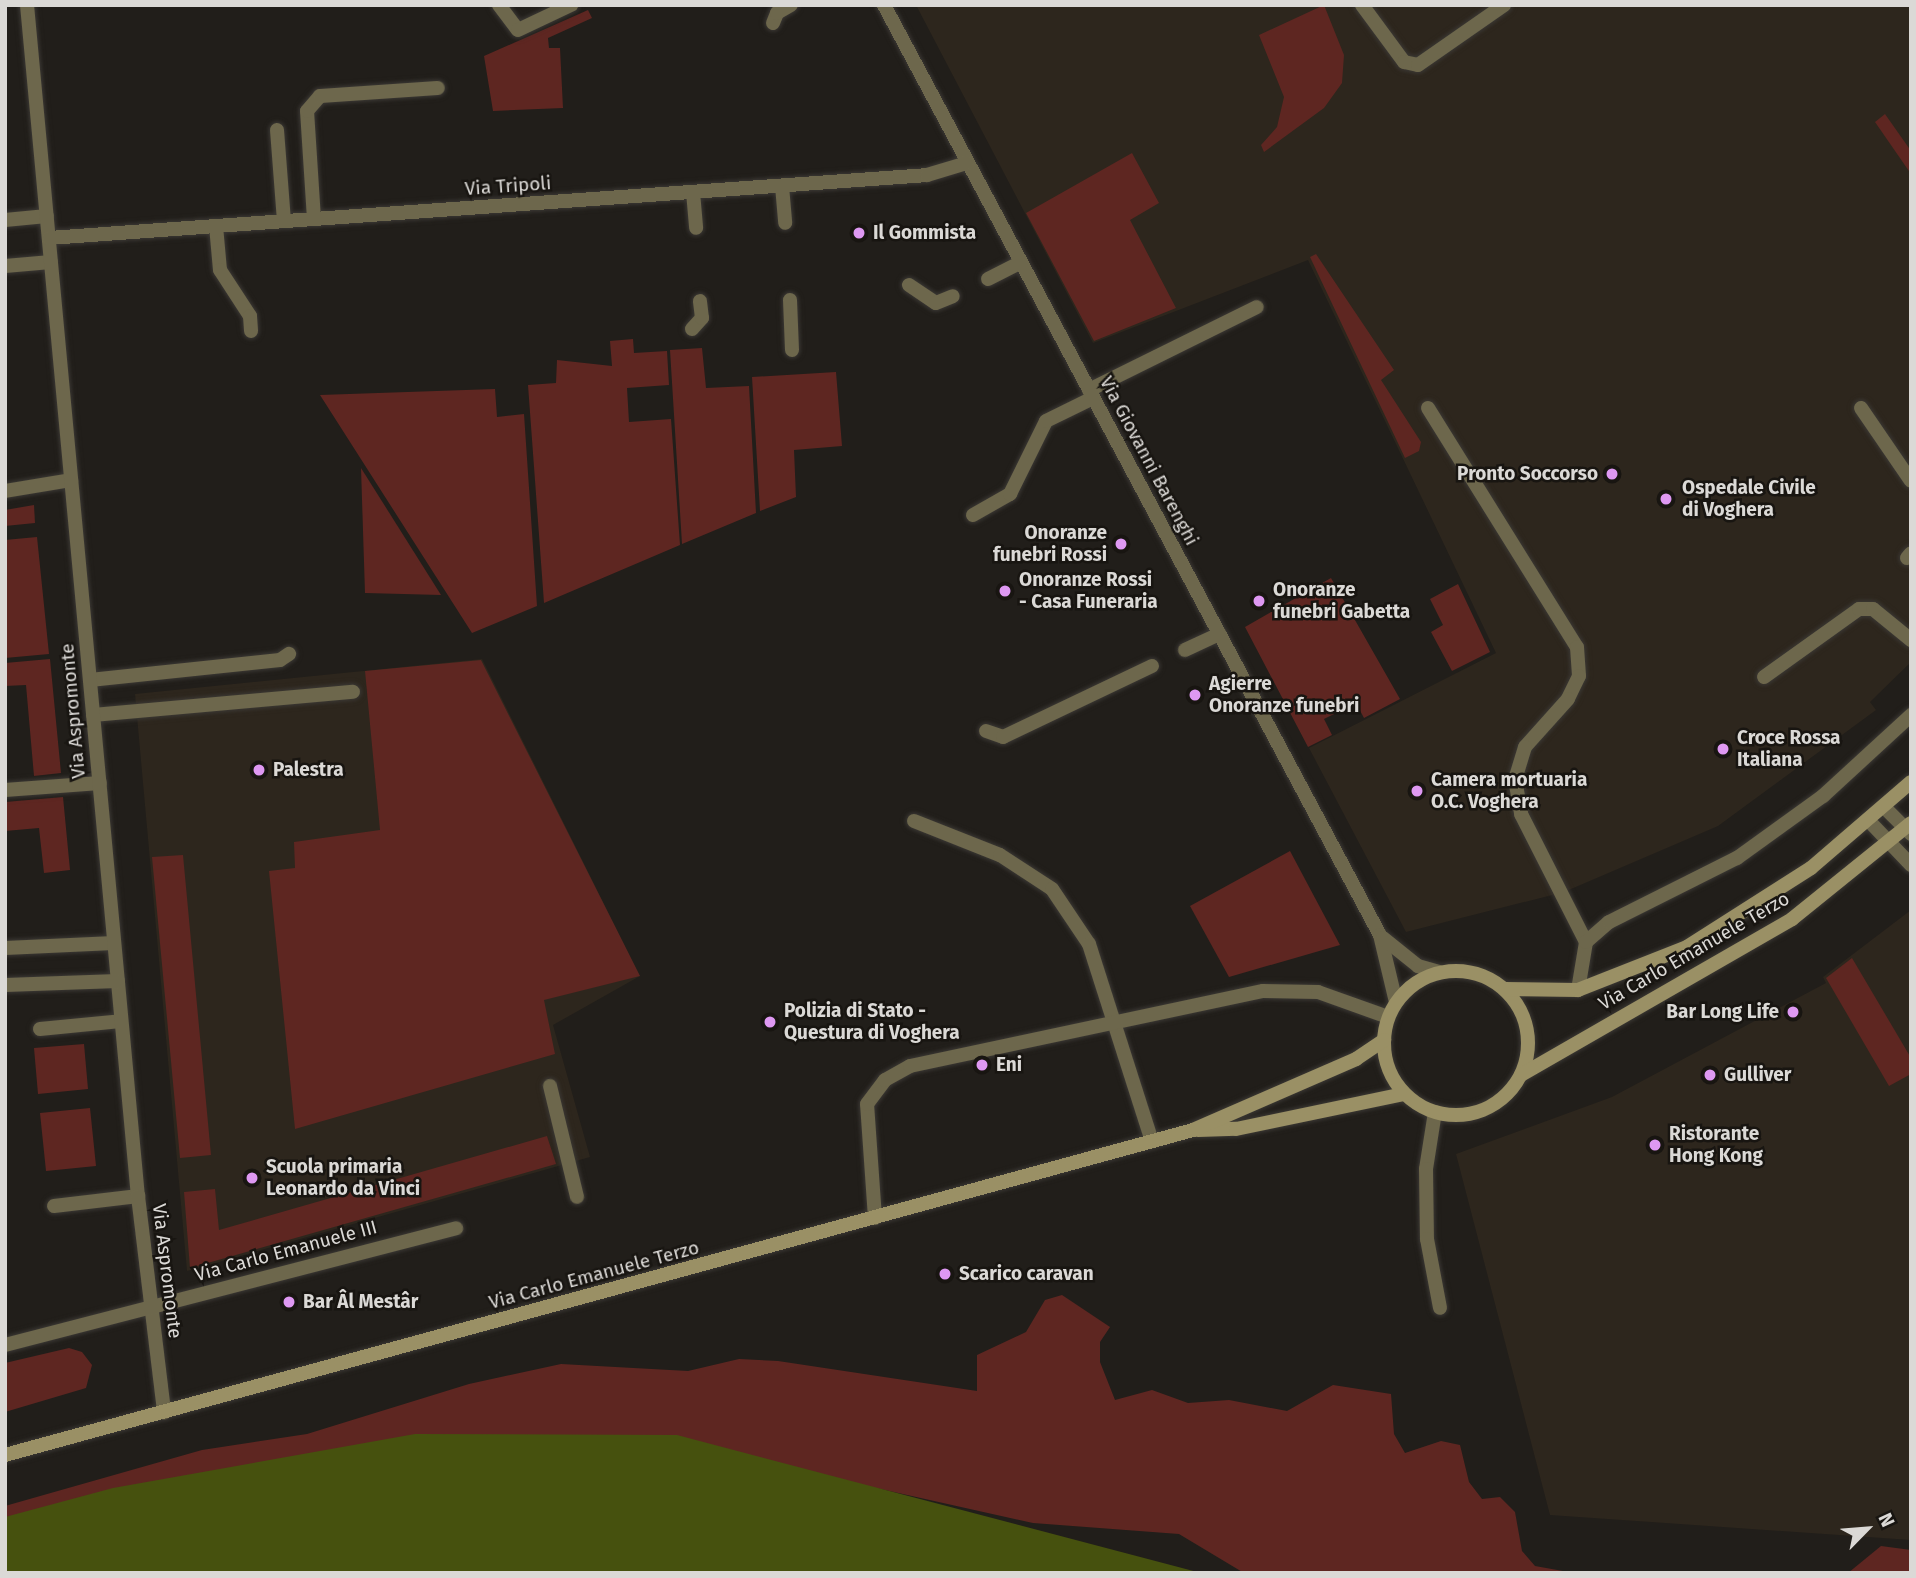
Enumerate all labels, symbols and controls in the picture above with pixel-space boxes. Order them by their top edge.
street label: Via Tripoli [464,172,552,200]
place label: Il Gommista [873,222,976,244]
marker: Il Gommista [851,225,867,241]
street label: Via Giovanni Barenghi [1095,373,1203,549]
place label: Pronto Soccorso [1457,463,1598,485]
marker: Pronto Soccorso [1604,466,1620,482]
place label: Ospedale Civile di Voghera [1682,477,1816,521]
marker: Ospedale Civile di Voghera [1656,489,1676,509]
place label: Onoranze funebri Rossi [993,522,1107,566]
marker: Onoranze funebri Rossi [1113,536,1129,552]
place label: Onoranze Rossi - Casa Funeraria [1019,569,1158,613]
place label: Onoranze funebri Gabetta [1273,579,1410,623]
marker: Onoranze Rossi - Casa Funeraria [997,583,1013,599]
marker: Onoranze funebri Gabetta [1251,593,1267,609]
street label: Via Aspromonte [56,642,90,780]
place label: Agierre Onoranze funebri [1209,673,1359,717]
marker: Agierre Onoranze funebri [1187,687,1203,703]
place label: Croce Rossa Italiana [1737,727,1841,771]
marker: Croce Rossa Italiana [1715,741,1731,757]
place label: Palestra [273,759,344,781]
marker: Palestra [251,762,267,778]
place label: Camera mortuaria O.C. Voghera [1431,769,1587,813]
marker: Camera mortuaria O.C. Voghera [1409,783,1425,799]
street label: Via Carlo Emanuele Terzo [1595,887,1793,1015]
place label: Polizia di Stato - Questura di Voghera [784,1000,960,1044]
place label: Bar Long Life [1666,1001,1779,1023]
marker: Bar Long Life [1785,1004,1801,1020]
marker: Polizia di Stato - Questura di Voghera [762,1014,778,1030]
place label: Eni [996,1054,1022,1076]
marker: Eni [974,1057,990,1073]
place label: Gulliver [1724,1064,1791,1086]
marker: Gulliver [1702,1067,1718,1083]
place label: Ristorante Hong Kong [1669,1123,1763,1167]
marker: Ristorante Hong Kong [1647,1137,1663,1153]
place label: Scuola primaria Leonardo da Vinci [266,1156,420,1200]
marker: Scuola primaria Leonardo da Vinci [244,1170,260,1186]
street label: Via Aspromonte [147,1202,187,1340]
street label: Via Carlo Emanuele III [192,1216,380,1286]
street label: Via Carlo Emanuele Terzo [486,1236,702,1314]
place label: Scarico caravan [959,1263,1094,1285]
marker: Scarico caravan [937,1266,953,1282]
place label: Bar Âl Mestâr [303,1291,418,1313]
marker: Bar Âl Mestâr [281,1294,297,1310]
north arrow [1832,1494,1902,1564]
text: N [1873,1509,1900,1530]

